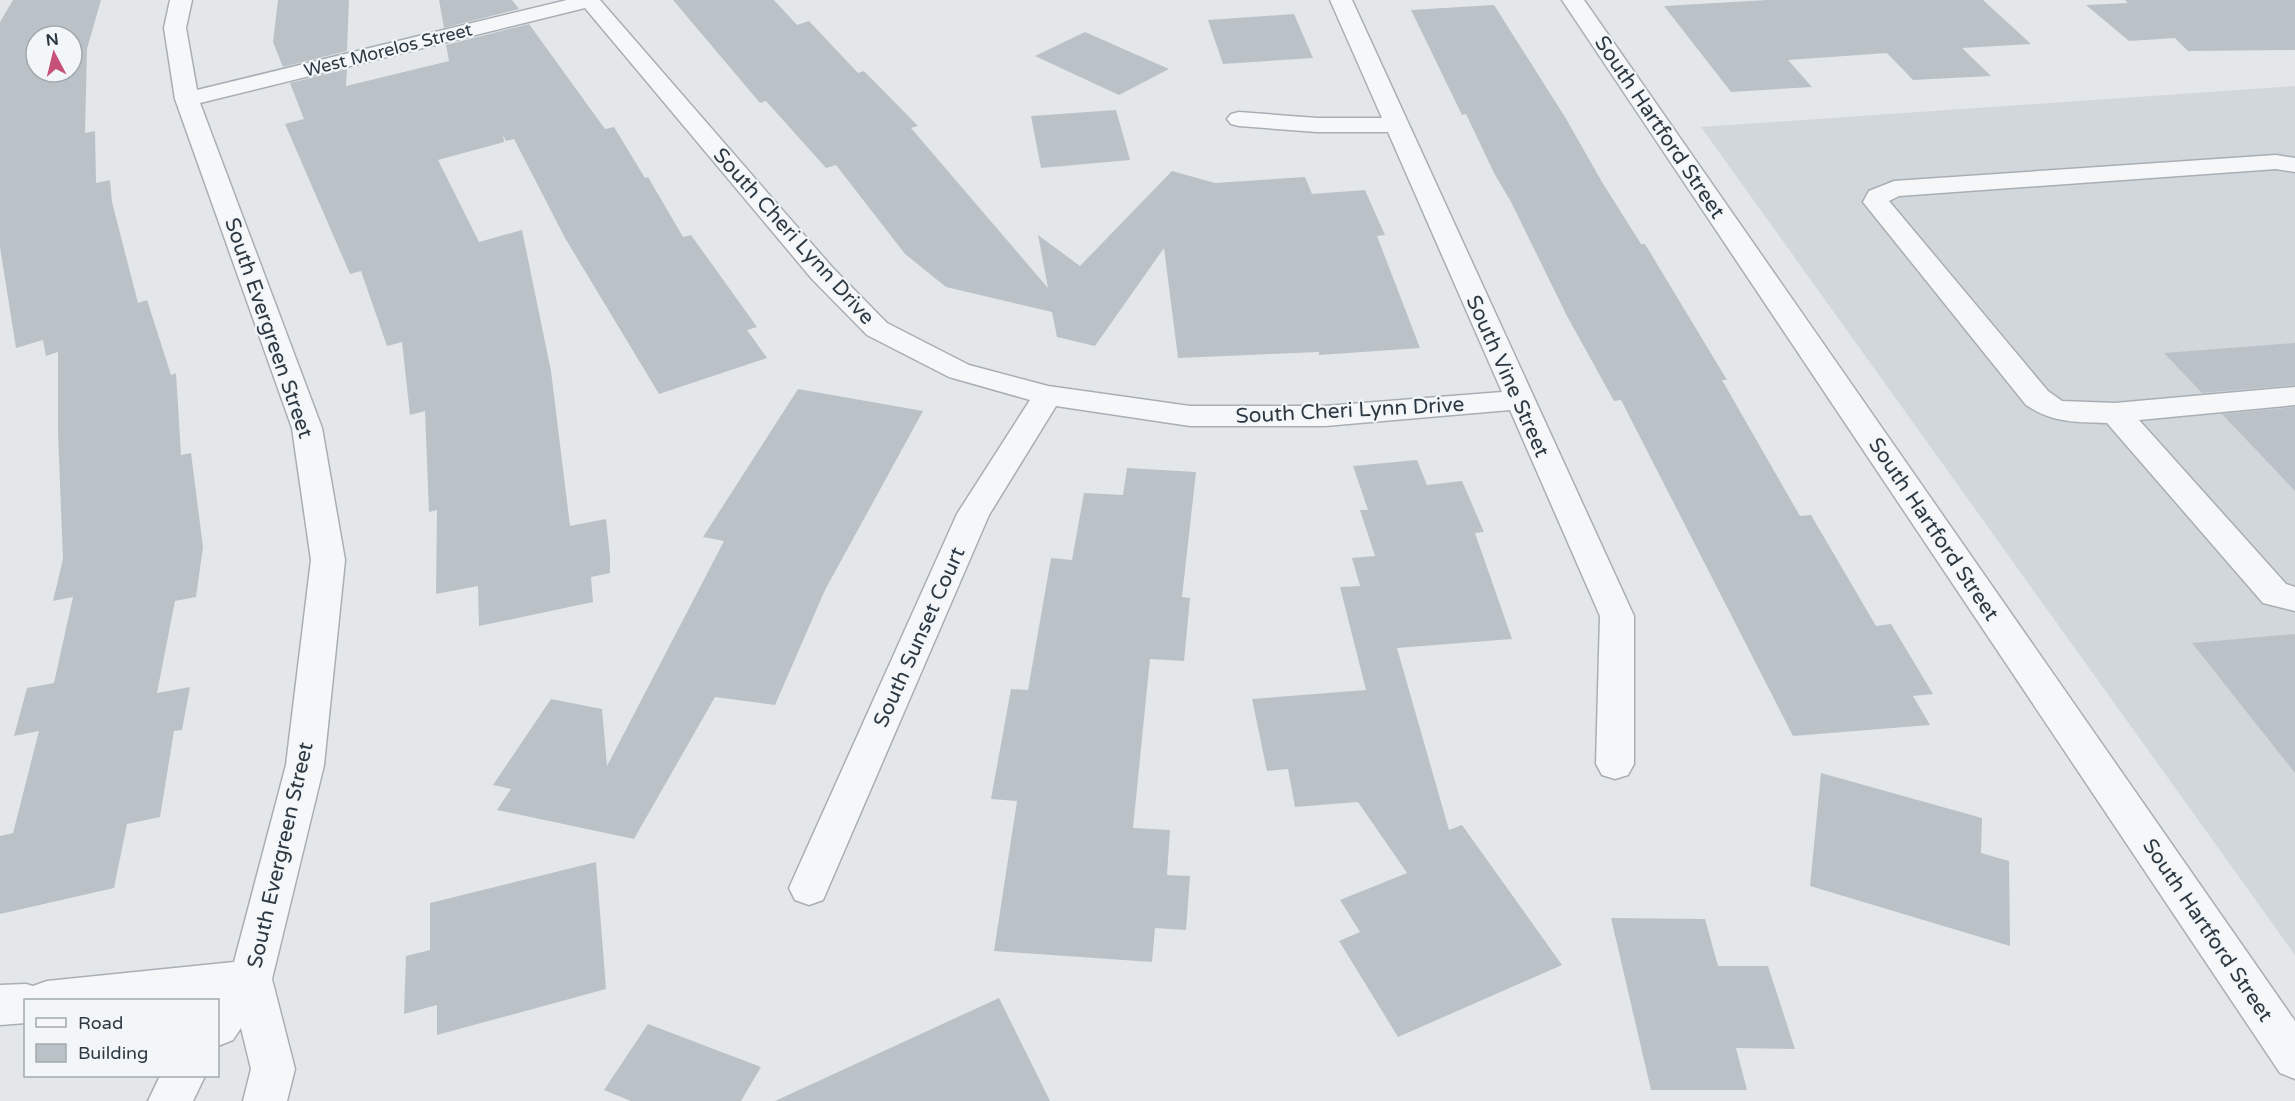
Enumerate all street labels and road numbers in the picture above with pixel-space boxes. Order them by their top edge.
street label: West Morelos Street [302,18,475,82]
street label: South Hartford Street [1589,31,1730,223]
street label: South Cheri Lynn Drive [708,143,880,330]
street label: South Evergreen Street [219,215,318,442]
street label: South Vine Street [1461,291,1554,461]
street label: South Cheri Lynn Drive [1235,392,1465,429]
street label: South Hartford Street [1863,433,2004,625]
street label: South Sunset Court [868,543,970,731]
street label: South Evergreen Street [242,740,319,971]
street label: South Hartford Street [2137,834,2278,1026]

